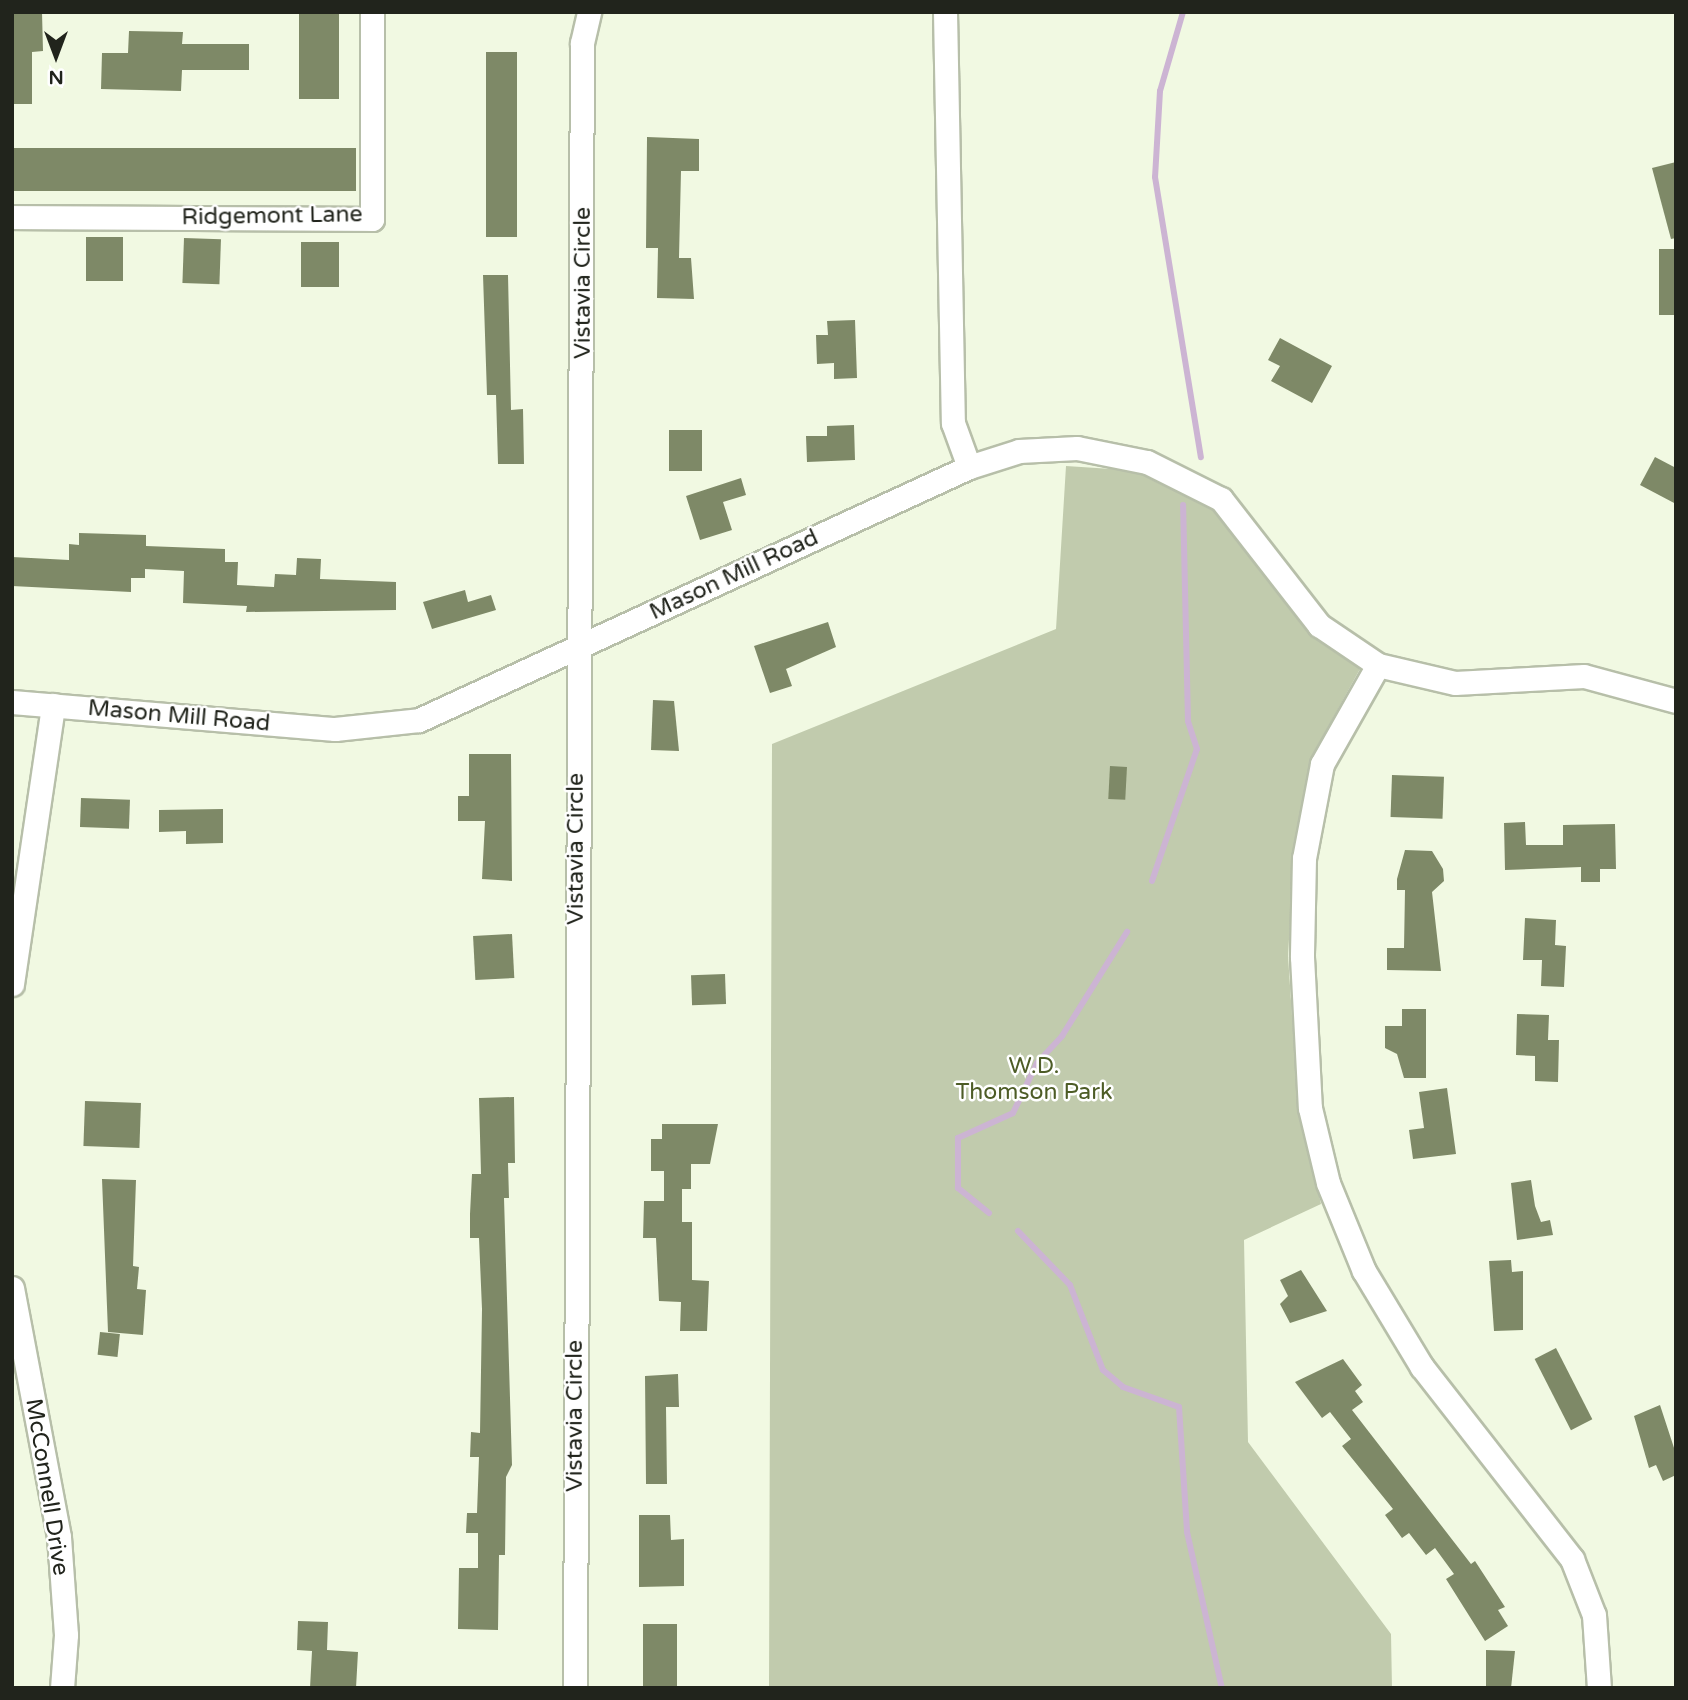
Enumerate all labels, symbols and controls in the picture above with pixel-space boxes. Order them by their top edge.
north arrow [21,21,91,91]
text: N [48,66,64,88]
street label: Ridgemont Lane [181,201,363,231]
street label: Vistavia Circle [569,207,597,359]
street label: Mason Mill Road [645,524,823,626]
street label: Mason Mill Road [87,694,271,738]
street label: Vistavia Circle [562,773,590,925]
park label: W.D. Thomson Park [955,1052,1113,1106]
street label: Vistavia Circle [561,1340,589,1492]
street label: McConnell Drive [19,1397,75,1577]

